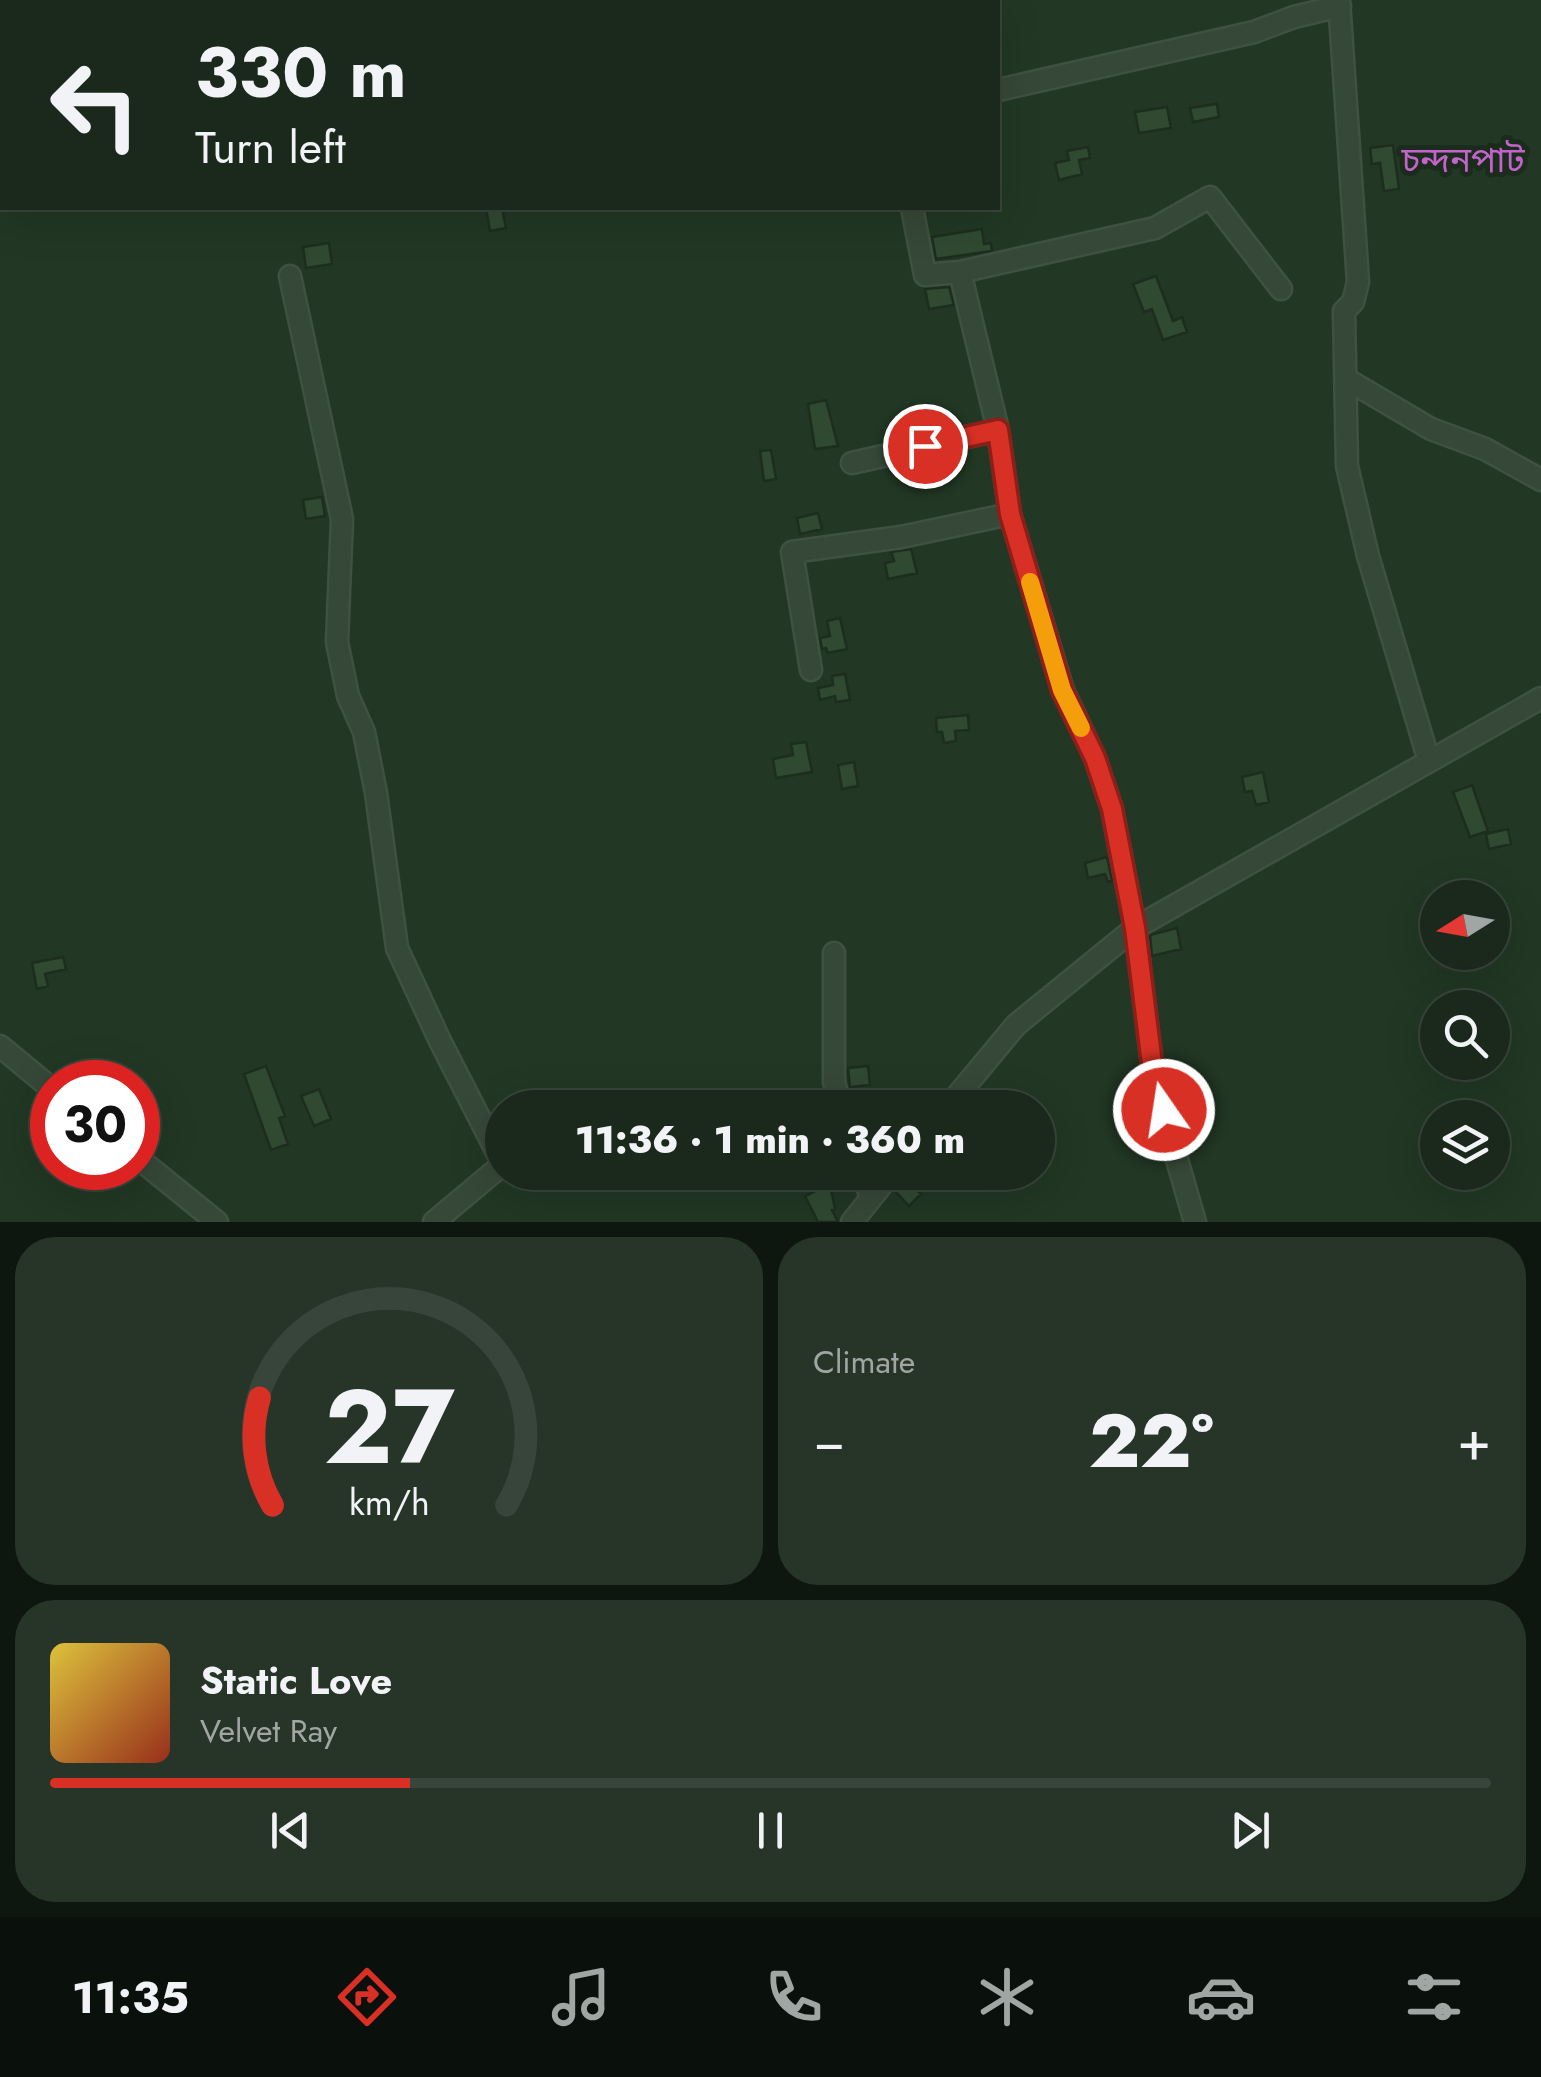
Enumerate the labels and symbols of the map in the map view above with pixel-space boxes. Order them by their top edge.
district label: চন্দনপাট [1400,135,1525,185]
pin [883,404,968,489]
north arrow [1420,880,1510,970]
position arrow [1112,1058,1216,1162]
speed limit sign: 30 [30,1060,160,1190]

